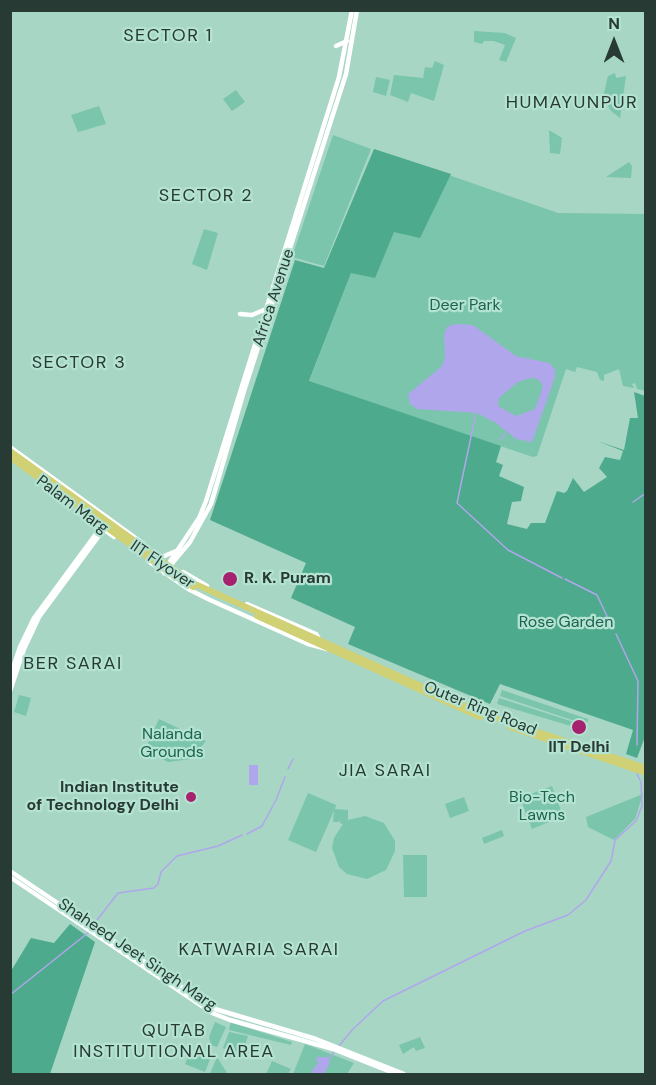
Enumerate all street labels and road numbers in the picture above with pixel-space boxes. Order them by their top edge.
street label: Africa Avenue [249,247,299,349]
street label: Palam Marg [32,472,112,538]
street label: IIT Flyover [126,537,198,593]
street label: Outer Ring Road [421,678,539,740]
street label: Shaheed Jeet Singh Marg [54,895,220,1015]

